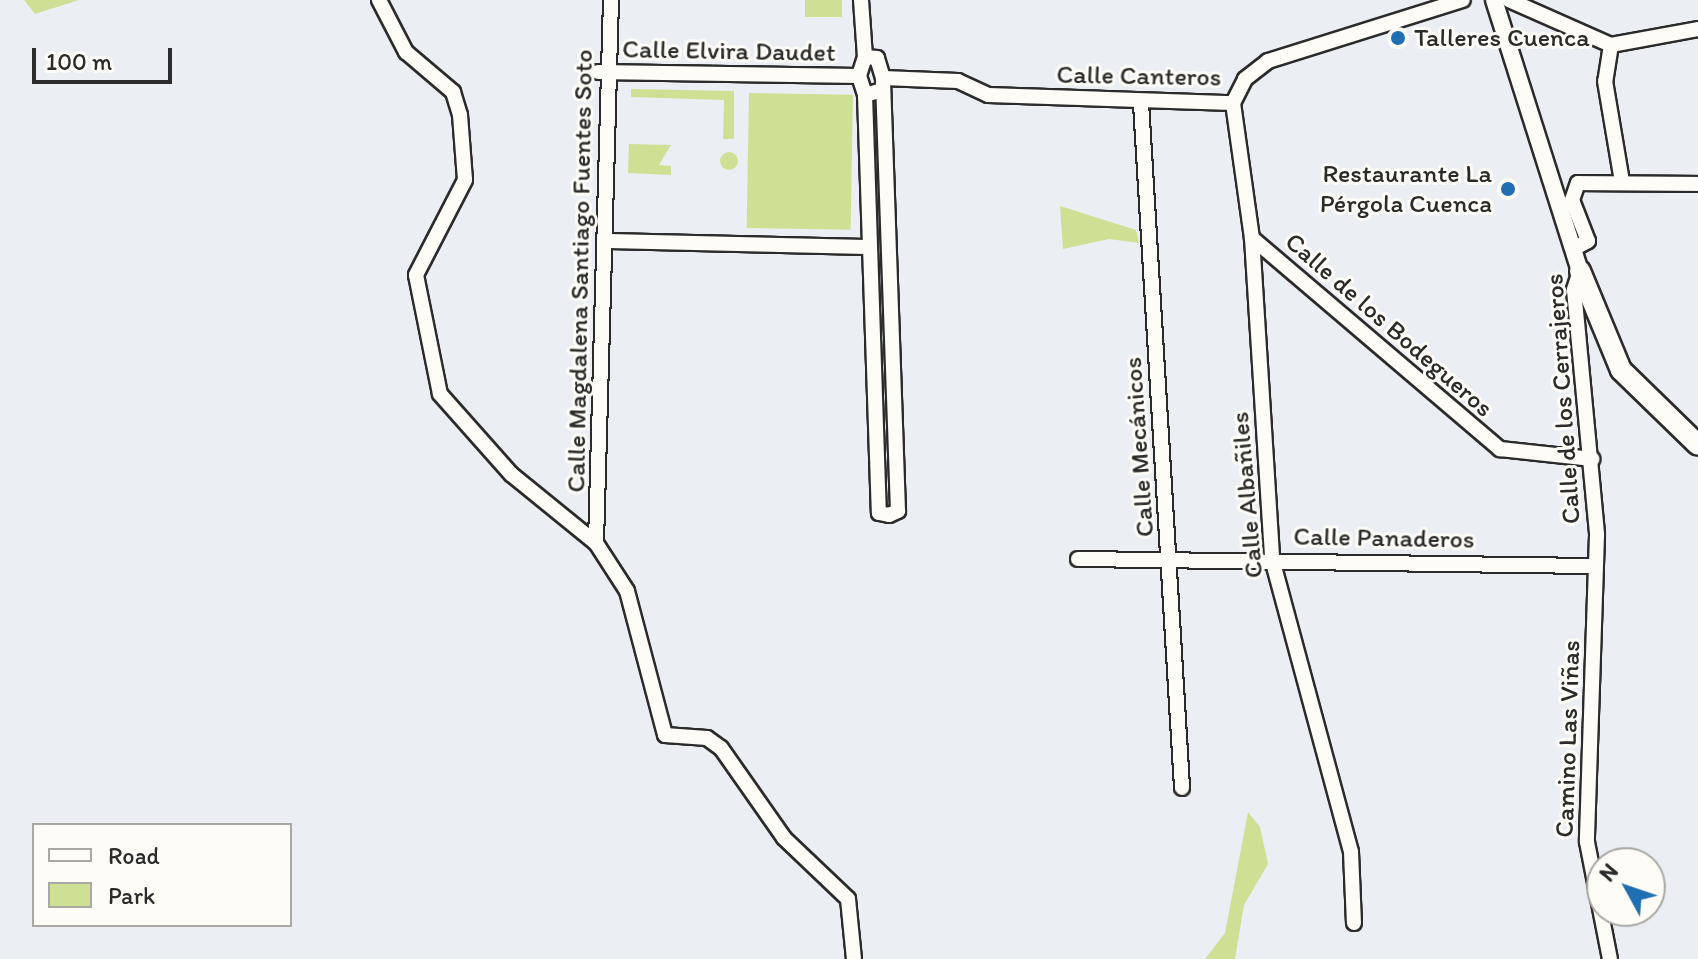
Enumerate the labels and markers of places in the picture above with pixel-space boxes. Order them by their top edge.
place label: Talleres Cuenca [1414,22,1590,54]
marker: Talleres Cuenca [1389,29,1407,47]
place label: Restaurante La Pérgola Cuenca [1319,158,1492,220]
marker: Restaurante La Pérgola Cuenca [1499,180,1517,198]

